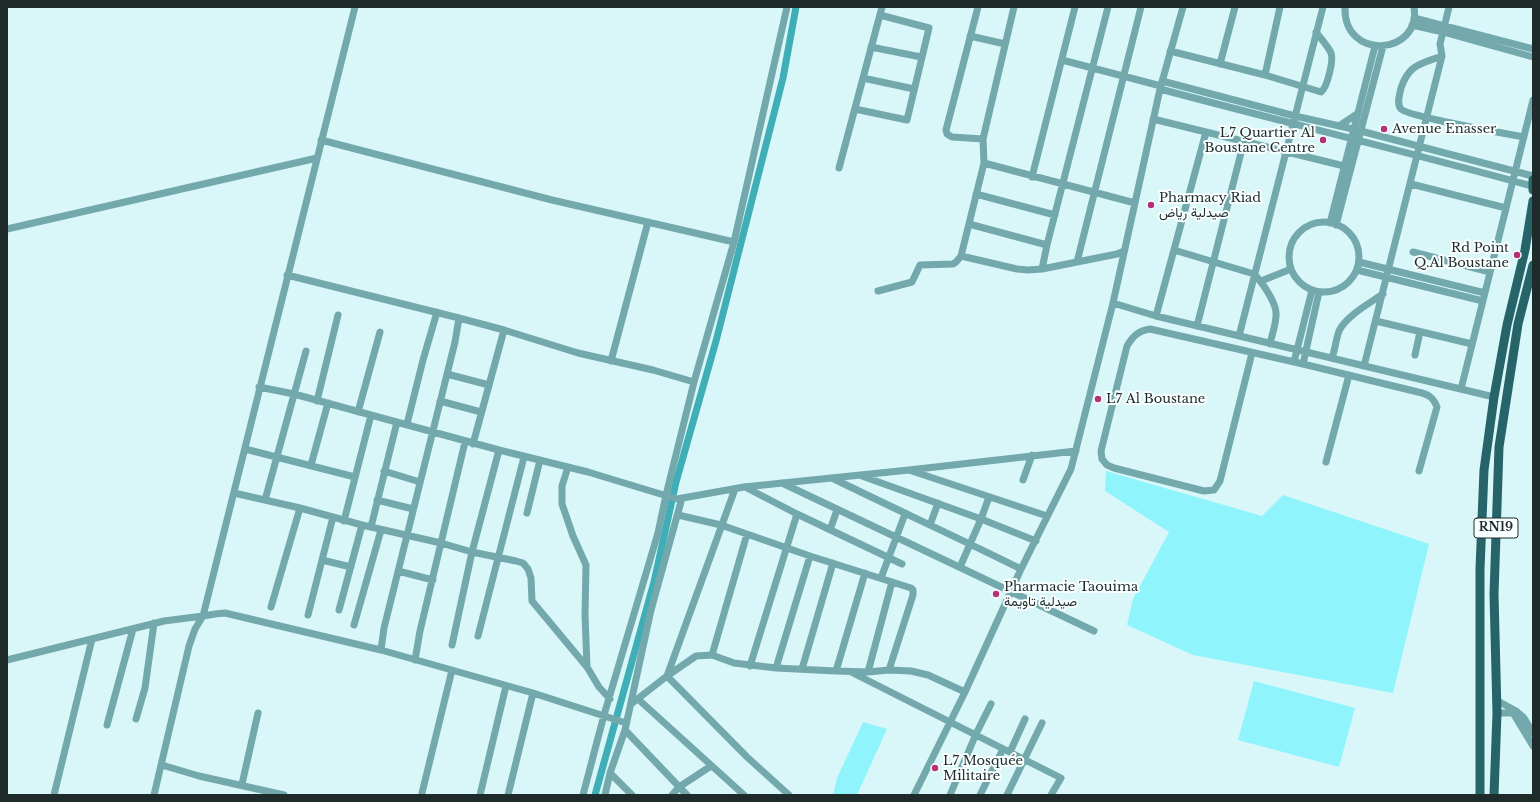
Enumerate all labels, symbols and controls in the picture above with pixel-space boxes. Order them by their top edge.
place label: Avenue Enasser [1392,121,1496,137]
marker: Avenue Enasser [1379,124,1389,134]
place label: L7 Quartier Al Boustane Centre [1204,125,1315,156]
marker: L7 Quartier Al Boustane Centre [1318,135,1328,145]
place label: Pharmacy Riad صيدلية رياض [1159,190,1261,221]
marker: Pharmacy Riad صيدلية رياض [1146,200,1156,210]
place label: Rd Point Q.Al Boustane [1414,240,1509,271]
marker: Rd Point Q.Al Boustane [1512,250,1522,260]
place label: L7 Al Boustane [1106,391,1205,407]
marker: L7 Al Boustane [1093,394,1103,404]
road number: RN19 [1474,518,1518,538]
place label: Pharmacie Taouima صيدلية تاويمة [1004,579,1138,610]
marker: Pharmacie Taouima صيدلية تاويمة [991,589,1001,599]
place label: L7 Mosquée Militaire [943,753,1023,784]
marker: L7 Mosquée Militaire [930,763,940,773]

